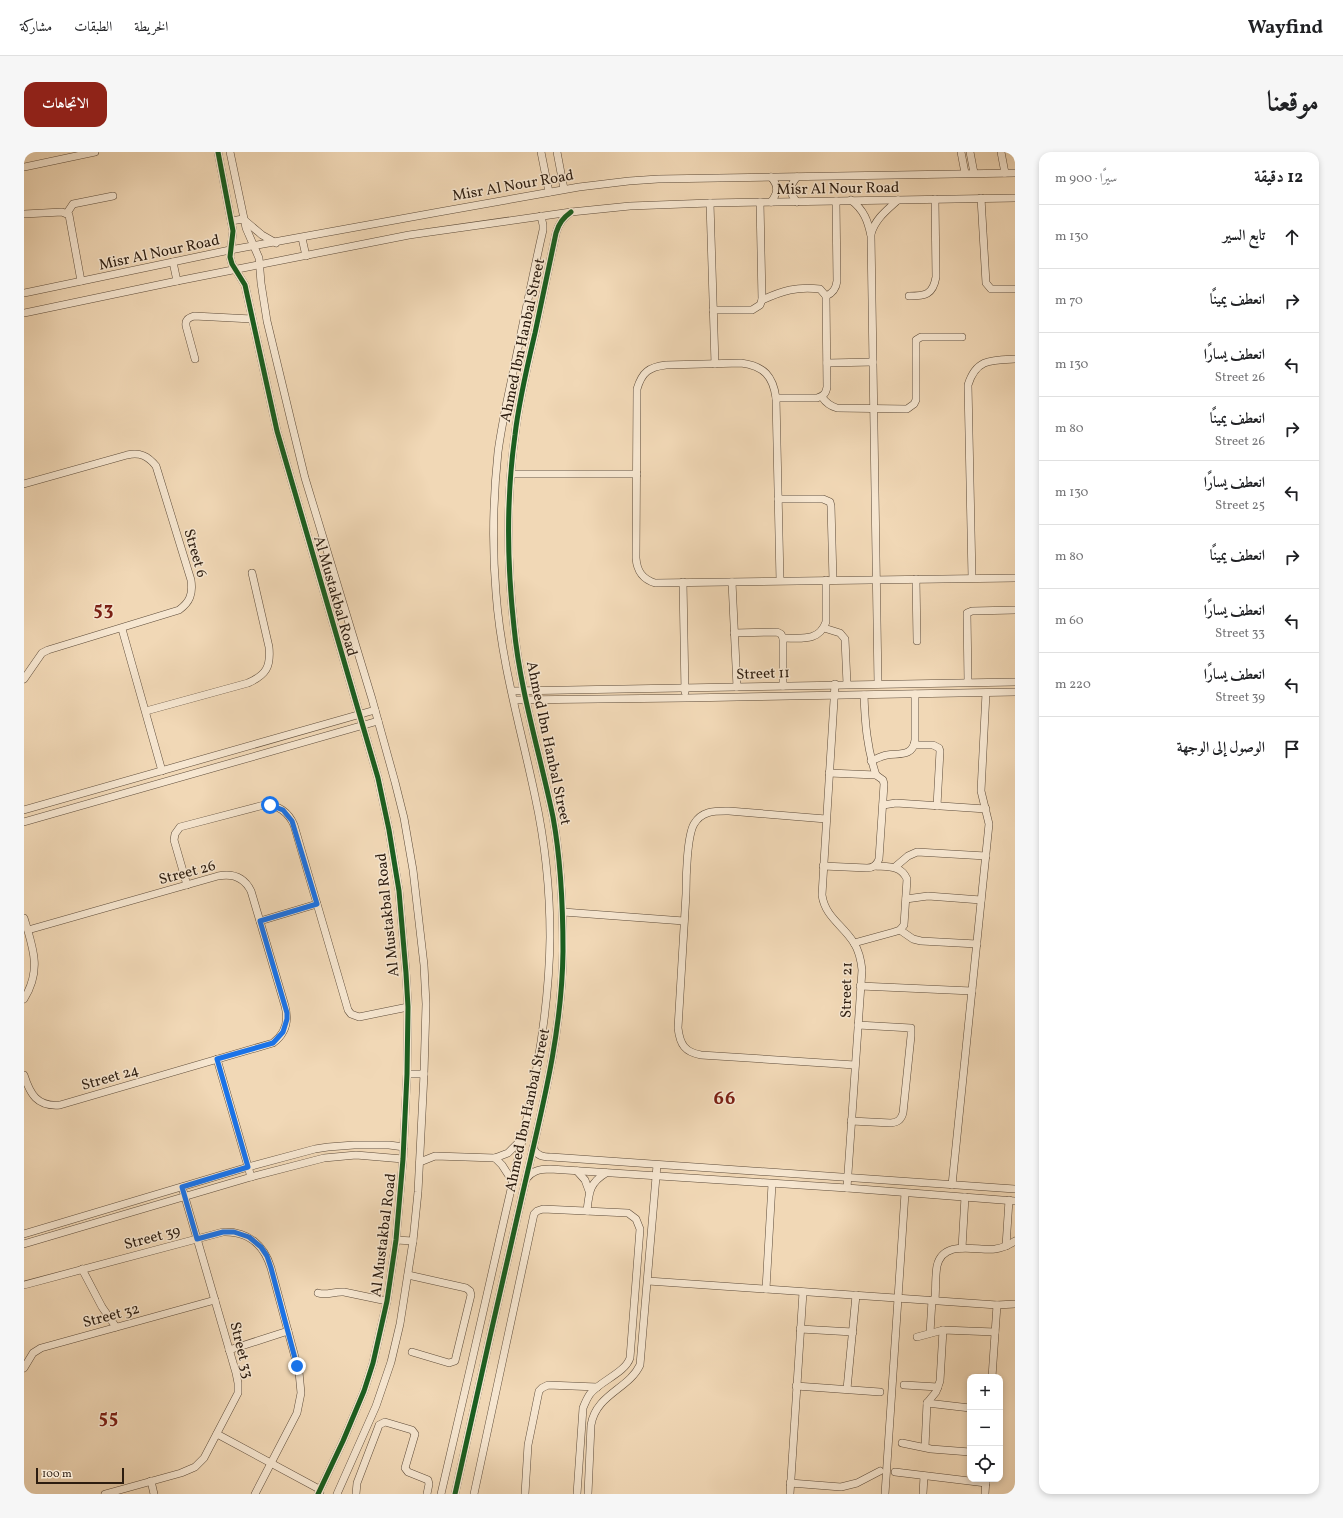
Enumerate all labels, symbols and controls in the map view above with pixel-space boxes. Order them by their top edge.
text: Wayfind [1248,15,1323,41]
text: مشاركة [20,18,52,37]
text: الطبقات [74,18,112,37]
text: الخريطة [134,18,168,37]
button: الاتجاهات [24,82,107,127]
text: موقعنا [1267,84,1319,123]
street label: Misr Al Nour Road [451,165,576,207]
text: 12 دقيقة [1254,166,1303,189]
text: سيرًا · 900 m [1055,170,1117,188]
street label: Misr Al Nour Road [776,178,900,201]
text: تابع السير [1223,226,1265,247]
icon: ahead [1281,226,1303,248]
text: 130 m [1055,228,1088,246]
street label: Misr Al Nour Road [97,230,222,277]
street label: Ahmed Ibn Hanbal Street [496,256,551,424]
text: انعطف يمينًا [1210,290,1265,311]
icon: right [1281,290,1303,312]
text: 70 m [1055,292,1083,310]
text: انعطف يسارًا [1204,345,1265,366]
icon: left [1281,354,1303,376]
text: 130 m [1055,356,1088,374]
text: Street 26 [1215,369,1265,387]
text: انعطف يمينًا [1210,409,1265,430]
icon: right [1281,418,1303,440]
text: 80 m [1055,420,1084,438]
text: Street 26 [1215,433,1265,451]
text: انعطف يسارًا [1204,473,1265,494]
icon: left [1281,482,1303,504]
text: 130 m [1055,484,1088,502]
text: Street 25 [1215,497,1265,515]
street label: Street 6 [178,527,212,580]
street label: Al Mustakbal Road [307,534,362,659]
text: انعطف يمينًا [1210,546,1265,567]
icon: right [1281,546,1303,568]
text: 80 m [1055,548,1084,566]
district label: 53 [94,597,114,623]
text: انعطف يسارًا [1204,601,1265,622]
icon: left [1281,610,1303,632]
text: 60 m [1055,612,1084,630]
text: Street 33 [1215,625,1265,643]
street label: Ahmed Ibn Hanbal Street [520,659,575,827]
street label: Street 11 [736,663,790,686]
text: انعطف يسارًا [1204,665,1265,686]
icon: left [1281,674,1303,696]
text: 220 m [1055,676,1091,694]
text: Street 39 [1215,689,1265,707]
text: الوصول إلى الوجهة [1177,738,1265,759]
icon: arrive [1281,738,1303,760]
route start [261,796,279,814]
street label: Al Mustakbal Road [372,852,405,978]
street label: Street 26 [157,856,218,891]
street label: Street 21 [837,962,858,1018]
street label: Ahmed Ibn Hanbal Street [501,1026,556,1194]
street label: Street 24 [79,1060,142,1097]
district label: 66 [714,1086,736,1112]
street label: Al Mustakbal Road [366,1172,402,1298]
street label: Street 39 [122,1221,183,1256]
street label: Street 32 [81,1299,142,1334]
street label: Street 33 [223,1320,258,1381]
route end [288,1357,306,1375]
map controls [967,1374,1003,1482]
button: + [967,1374,1003,1410]
district label: 55 [99,1405,119,1431]
button: − [967,1410,1003,1446]
button: locate [967,1446,1003,1482]
scale bar [36,1466,124,1485]
text: 100 m [42,1467,72,1482]

